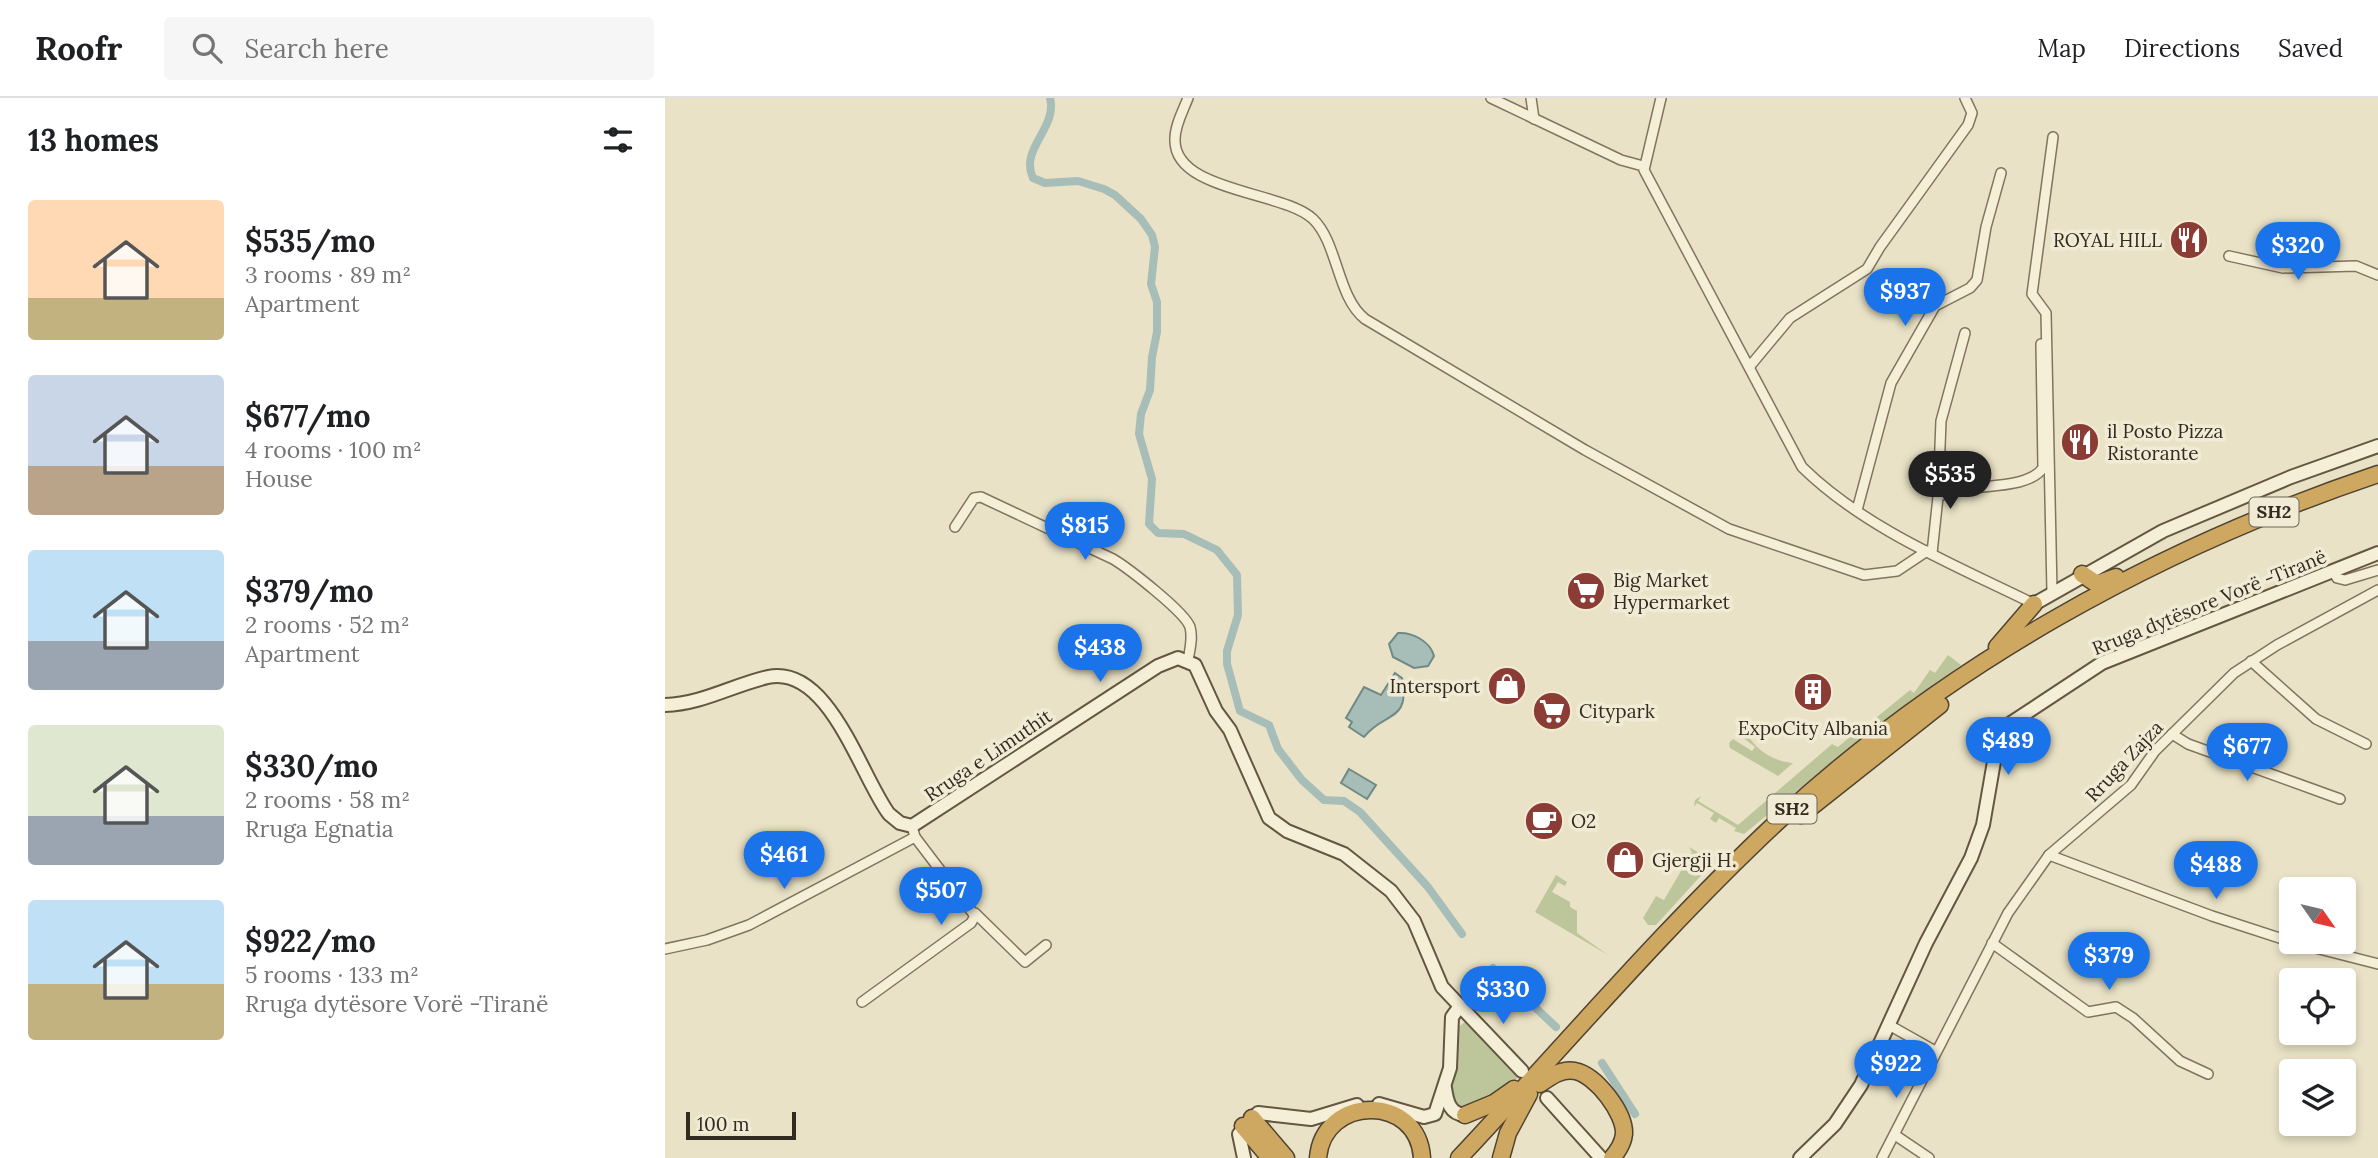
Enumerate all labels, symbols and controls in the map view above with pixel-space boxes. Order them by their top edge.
search box [164,17,654,80]
text: Roofr [35,27,122,69]
icon: search [188,29,226,67]
text: Search here [244,32,389,65]
text: Map [2037,33,2086,64]
text: Directions [2124,33,2240,64]
text: Saved [2278,33,2343,64]
text: 13 homes [28,121,159,159]
icon: filters [599,121,637,159]
restaurant icon: ROYAL HILL [2168,219,2210,261]
text: $535/mo [245,222,375,260]
pin: $320 [2257,222,2339,282]
icon: home [84,228,168,312]
place label: ROYAL HILL [2053,228,2162,252]
text: $320 [2271,230,2325,259]
text: 3 rooms · 89 m² [245,260,411,289]
pin: $937 [1864,268,1946,328]
text: $937 [1880,276,1930,305]
text: Apartment [245,289,360,318]
text: $677/mo [245,397,371,435]
icon: home [84,403,168,487]
place label: il Posto Pizza Ristorante [2107,419,2223,465]
restaurant icon: il Posto Pizza Ristorante [2059,421,2101,463]
text: 4 rooms · 100 m² [245,435,422,464]
pin: $535 [1909,452,1991,511]
text: $535 [1924,459,1976,488]
text: House [245,464,313,493]
road number: SH2 [2249,498,2299,526]
pin: $815 [1044,503,1126,562]
text: $815 [1061,510,1109,539]
street label: Rruga dytësore Vorë -Tiranë [2088,544,2330,660]
place label: Big Market Hypermarket [1613,568,1731,614]
supermarket icon: Big Market Hypermarket [1565,570,1607,612]
text: $379/mo [245,572,374,610]
icon: home [84,578,168,662]
text: 2 rooms · 52 m² [245,610,410,639]
pin: $438 [1059,624,1141,684]
text: $438 [1074,632,1126,661]
text: Apartment [245,639,360,668]
shop icon: Intersport [1486,665,1528,707]
building icon: ExpoCity Albania [1792,671,1834,713]
place label: Intersport [1390,674,1481,698]
supermarket icon: Citypark [1531,690,1573,732]
place label: Citypark [1579,699,1656,723]
street label: Rruga e Limuthit [920,703,1057,806]
street label: Rruga Zajza [2080,715,2168,807]
place label: ExpoCity Albania [1738,716,1888,740]
pin: $489 [1967,718,2049,777]
pin: $677 [2206,724,2288,783]
text: $489 [1982,725,2034,754]
text: $677 [2223,731,2271,760]
text: $330/mo [245,747,378,785]
icon: home [84,753,168,837]
text: 2 rooms · 58 m² [245,785,410,814]
road number: SH2 [1767,794,1817,824]
cafe icon: O2 [1523,800,1565,842]
place label: O2 [1571,809,1596,833]
text: Rruga Egnatia [245,814,394,843]
pin: $461 [743,832,825,891]
text: $461 [760,839,808,868]
shop icon: Gjergji H. [1604,839,1646,881]
pin: $488 [2175,842,2257,901]
place label: Gjergji H. [1652,848,1736,872]
text: $488 [2190,849,2242,878]
pin: $507 [900,868,982,927]
text: $507 [915,875,967,904]
north arrow [2279,877,2355,954]
map controls [2279,877,2356,1136]
text: $922/mo [245,922,376,960]
icon: home [84,928,168,1012]
pin: $379 [2068,932,2150,992]
text: $379 [2084,940,2134,969]
text: 5 rooms · 133 m² [245,960,419,989]
pin: $330 [1462,967,1544,1026]
button: locate [2279,968,2356,1045]
text: $330 [1476,974,1530,1003]
text: Rruga dytësore Vorë -Tiranë [245,989,548,1018]
pin: $922 [1855,1040,1937,1100]
text: $922 [1870,1048,1922,1077]
button: layers [2279,1059,2356,1136]
scale bar [686,1109,796,1141]
text: 100 m [697,1112,750,1136]

